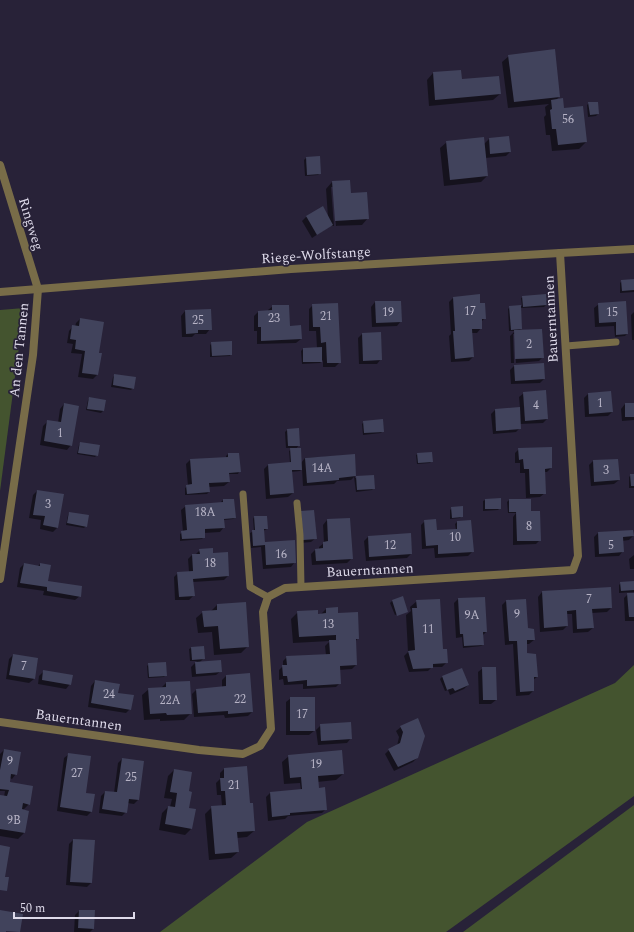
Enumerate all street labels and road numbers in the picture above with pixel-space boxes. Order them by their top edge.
street label: Ringweg [13,195,49,253]
street label: Riege-Wolfstange [261,241,372,269]
street label: Bauerntannen [538,275,564,363]
street label: An den Tannen [4,301,34,399]
street label: Bauerntannen [326,557,414,583]
street label: Bauerntannen [34,704,124,736]

